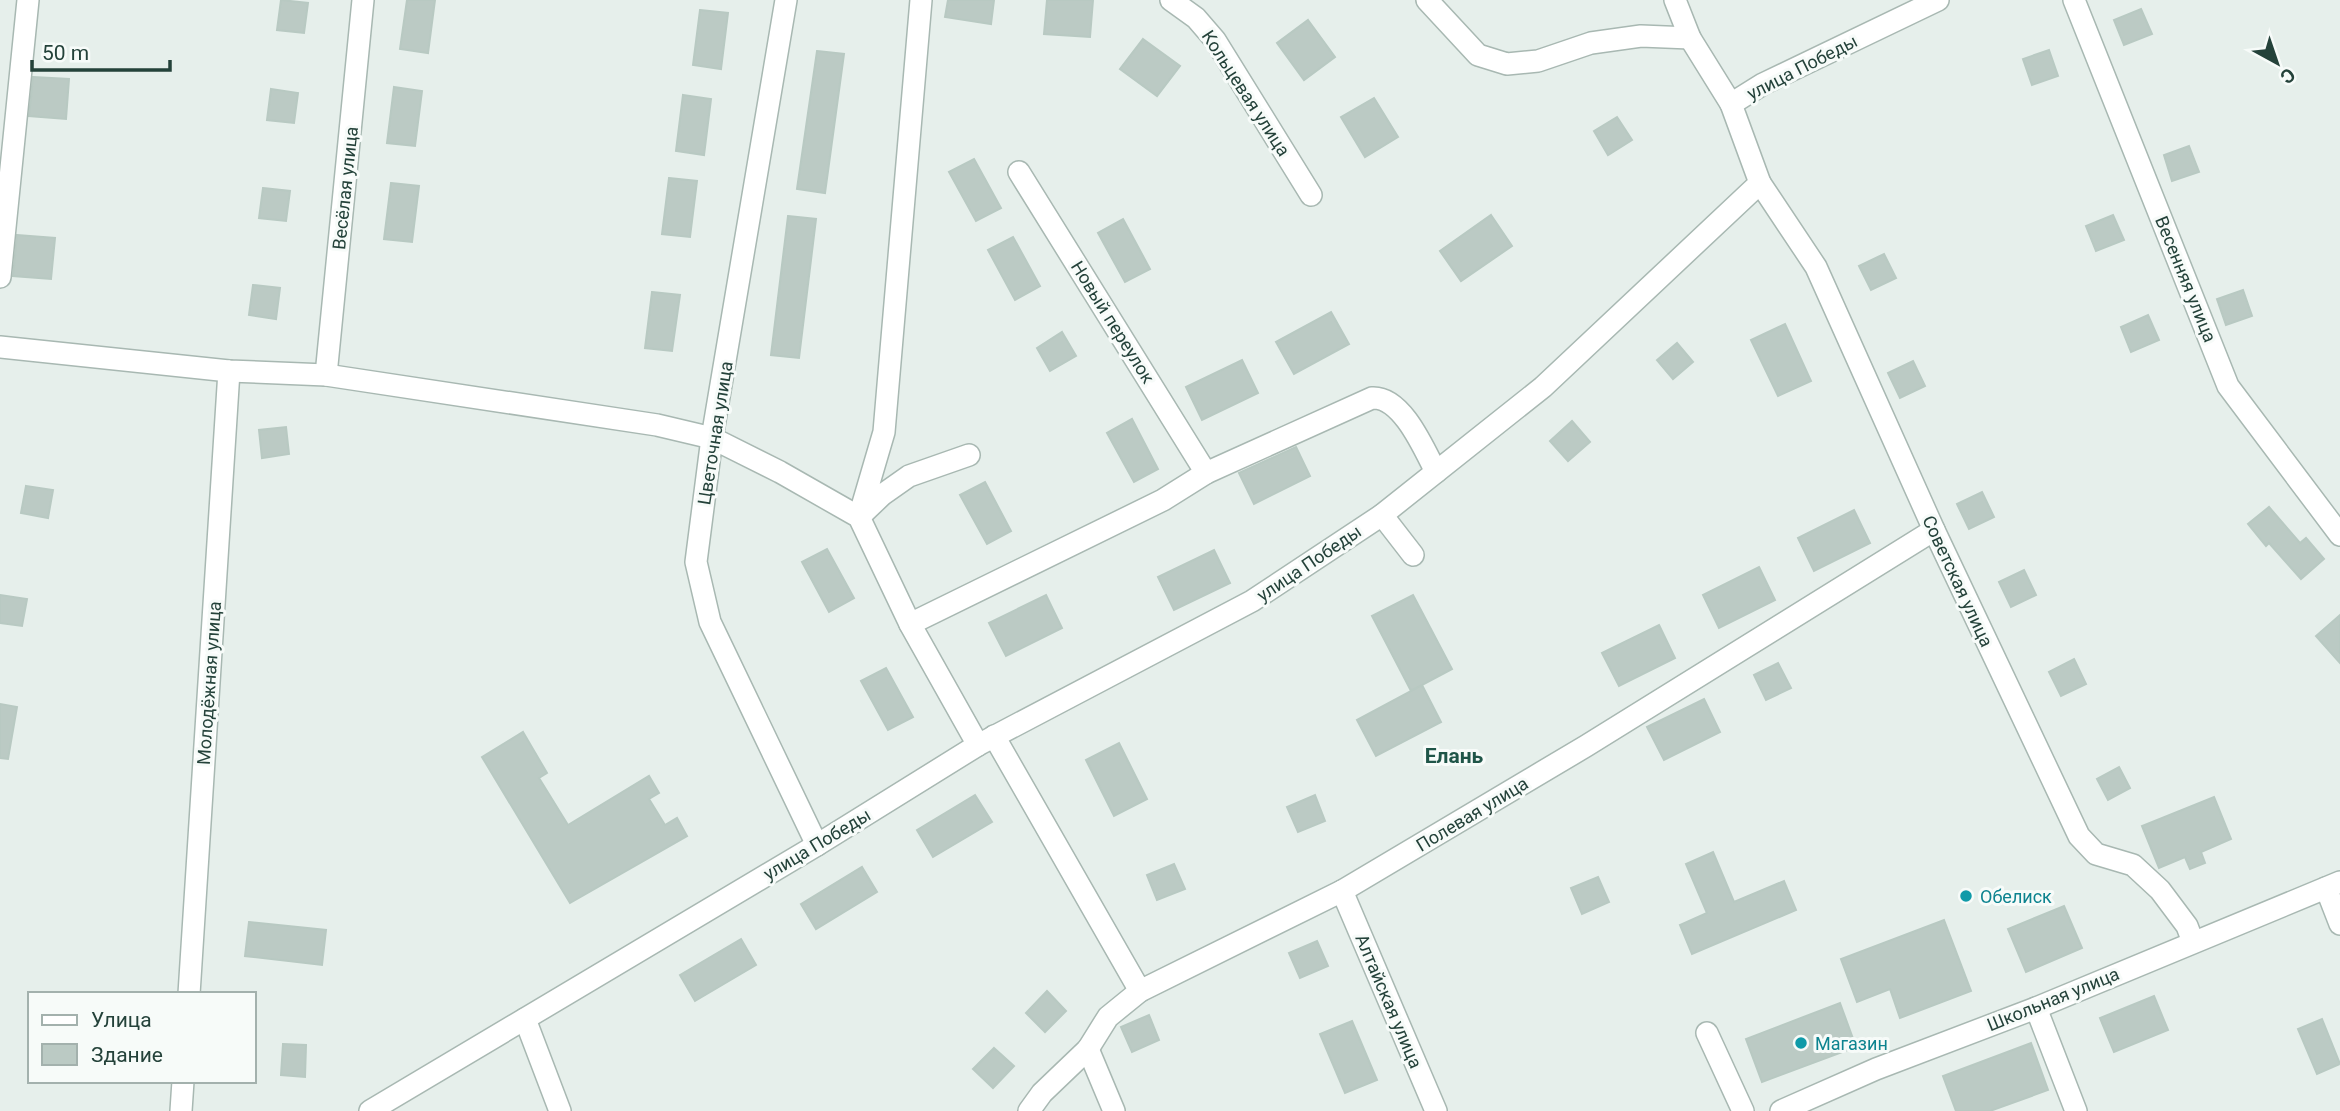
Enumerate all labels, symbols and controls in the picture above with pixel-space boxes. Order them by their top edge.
street label: Кольцевая улица [1198,26,1294,160]
scale bar [32,28,170,72]
north arrow [2242,28,2312,98]
street label: улица Победы [1743,30,1861,104]
text: 50 m [42,41,89,65]
text: С [2275,63,2300,88]
street label: Весёлая улица [328,125,362,251]
street label: Весенняя улица [2151,213,2221,345]
street label: Новый переулок [1067,257,1159,387]
street label: Цветочная улица [693,360,737,506]
street label: Советская улица [1918,512,1998,650]
street label: улица Победы [1253,520,1365,606]
street label: Молодёжная улица [193,600,225,766]
district label: Елань [1425,744,1484,768]
street label: Полевая улица [1412,772,1532,856]
street label: улица Победы [760,804,874,884]
place label: Обелиск [1980,886,2052,907]
marker: Обелиск [1958,888,1974,904]
street label: Алтайская улица [1351,931,1427,1071]
street label: Школьная улица [1984,963,2122,1035]
legend [28,992,256,1083]
text: Улица [91,1008,152,1032]
place label: Магазин [1815,1033,1888,1054]
marker: Магазин [1793,1035,1809,1051]
text: Здание [91,1043,163,1067]

